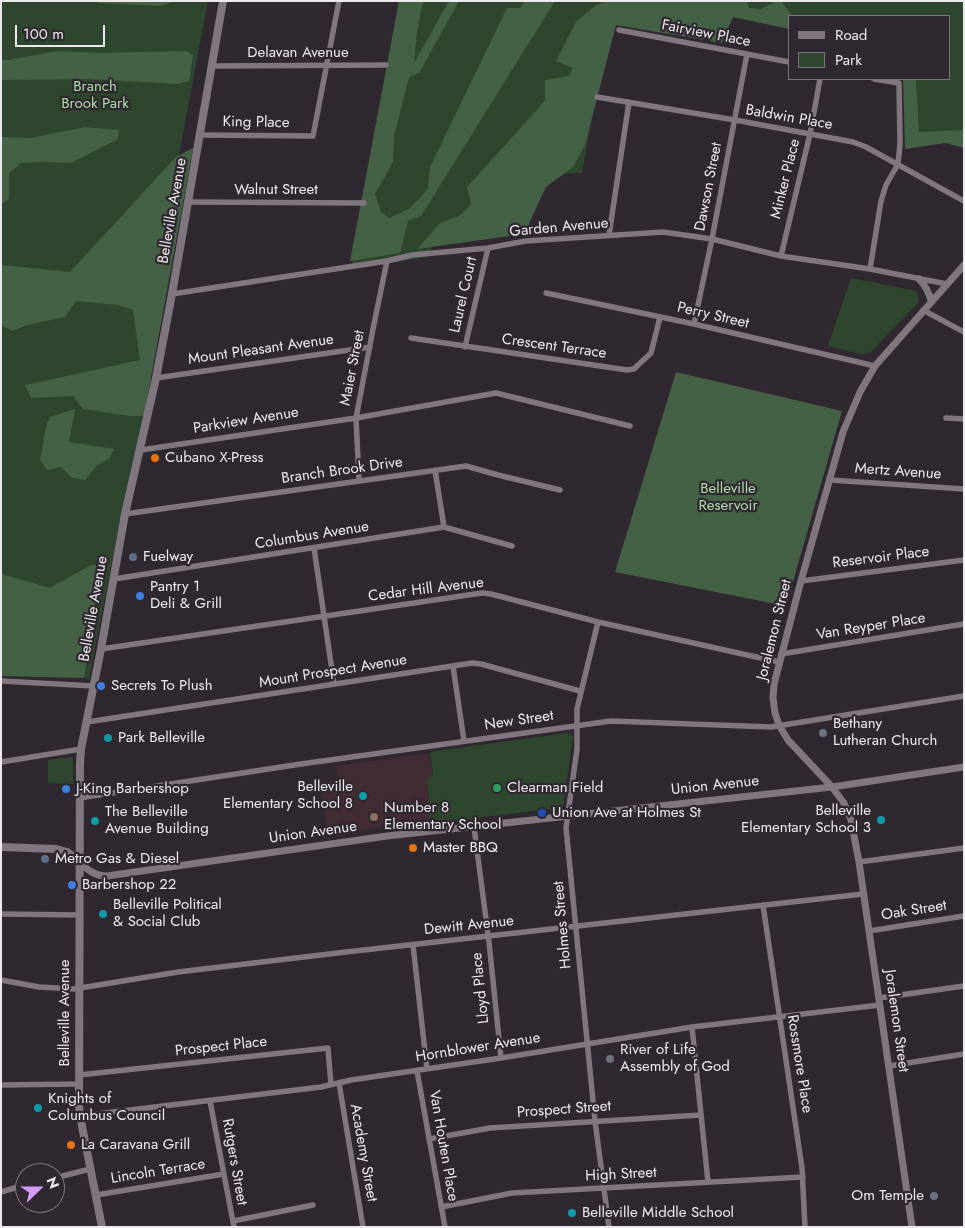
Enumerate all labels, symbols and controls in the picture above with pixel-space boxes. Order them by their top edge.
scale bar [18,15,108,47]
legend [788,15,950,80]
street label: Fairview Place [660,17,752,51]
text: 100 m [23,23,64,45]
text: Road [835,24,867,46]
street label: Delavan Avenue [247,44,349,62]
text: Park [835,49,862,71]
park label: Branch Brook Park [61,78,129,113]
street label: Baldwin Place [744,102,834,134]
street label: King Place [222,113,290,133]
street label: Minker Place [767,137,805,221]
street label: Dawson Street [692,141,726,233]
street label: Belleville Avenue [155,157,191,265]
street label: Walnut Street [234,181,318,199]
street label: Garden Avenue [509,215,609,241]
street label: Laurel Court [447,255,481,335]
street label: Perry Street [675,299,751,333]
street label: Maier Street [337,329,369,407]
street label: Mount Pleasant Avenue [187,331,335,369]
street label: Crescent Terrace [501,331,607,363]
street label: Parkview Avenue [192,404,300,438]
place label: Cubano X-Press [165,449,264,467]
marker: Cubano X-Press [149,452,161,464]
street label: Branch Brook Drive [280,454,404,488]
street label: Mertz Avenue [854,460,942,484]
park label: Belleville Reservoir [698,480,758,515]
street label: Columbus Avenue [254,518,370,554]
street label: Reservoir Place [832,543,930,573]
place label: Fuelway [143,548,193,566]
marker: Fuelway [127,551,139,563]
street label: Belleville Avenue [76,555,112,663]
street label: Cedar Hill Avenue [367,574,485,606]
place label: Pantry 1 Deli & Grill [150,578,222,613]
street label: Joralemon Street [754,578,796,682]
marker: Pantry 1 Deli & Grill [134,590,146,602]
street label: Van Reyper Place [815,609,927,645]
street label: Mount Prospect Avenue [258,651,408,693]
place label: Secrets To Plush [111,677,213,695]
marker: Secrets To Plush [95,680,107,692]
street label: New Street [483,707,555,735]
place label: Bethany Lutheran Church [833,715,937,750]
marker: Bethany Lutheran Church [817,727,829,739]
place label: Park Belleville [118,729,205,747]
marker: Park Belleville [102,732,114,744]
street label: Union Avenue [670,772,760,800]
place label: Belleville Elementary School 8 [223,778,353,813]
place label: Clearman Field [507,779,603,797]
place label: J-King Barbershop [76,780,189,798]
marker: Clearman Field [491,782,503,794]
marker: J-King Barbershop [60,783,72,795]
marker: Belleville Elementary School 8 [357,790,369,802]
place label: Number 8 Elementary School [384,799,501,834]
place label: Belleville Elementary School 3 [741,802,871,837]
place label: The Belleville Avenue Building [105,803,209,838]
place label: Union Ave at Holmes St [552,804,701,822]
marker: Union Ave at Holmes St [536,807,548,819]
marker: Number 8 Elementary School [368,811,380,823]
marker: Belleville Elementary School 3 [875,814,887,826]
marker: The Belleville Avenue Building [89,815,101,827]
street label: Union Avenue [268,818,358,848]
place label: Master BBQ [423,839,498,857]
marker: Master BBQ [407,842,419,854]
place label: Metro Gas & Diesel [55,850,179,868]
marker: Metro Gas & Diesel [39,853,51,865]
place label: Barbershop 22 [82,876,176,894]
marker: Barbershop 22 [66,879,78,891]
street label: Holmes Street [550,880,576,970]
place label: Belleville Political & Social Club [113,896,222,931]
street label: Oak Street [880,897,948,925]
marker: Belleville Political & Social Club [97,908,109,920]
street label: Dewitt Avenue [423,912,515,940]
street label: Lloyd Place [468,951,494,1025]
street label: Belleville Avenue [56,960,74,1066]
street label: Joralemon Street [880,969,912,1073]
street label: Rossmore Place [782,1013,816,1115]
street label: Hornblower Avenue [414,1029,542,1067]
street label: Prospect Place [174,1033,268,1061]
place label: River of Life Assembly of God [620,1041,730,1076]
marker: River of Life Assembly of God [604,1053,616,1065]
street label: Van Houten Place [424,1089,462,1203]
place label: Knights of Columbus Council [48,1090,165,1125]
street label: Prospect Street [516,1098,612,1122]
marker: Knights of Columbus Council [32,1102,44,1114]
street label: Academy Street [346,1103,380,1203]
street label: Rutgers Street [218,1117,250,1207]
place label: La Caravana Grill [81,1136,190,1154]
marker: La Caravana Grill [65,1139,77,1151]
street label: Lincoln Terrace [110,1156,206,1188]
north arrow [15,1163,65,1213]
street label: High Street [585,1164,657,1186]
text: N [42,1174,64,1192]
place label: Om Temple [851,1187,924,1205]
marker: Om Temple [928,1190,940,1202]
place label: Belleville Middle School [582,1204,734,1222]
marker: Belleville Middle School [566,1207,578,1219]

